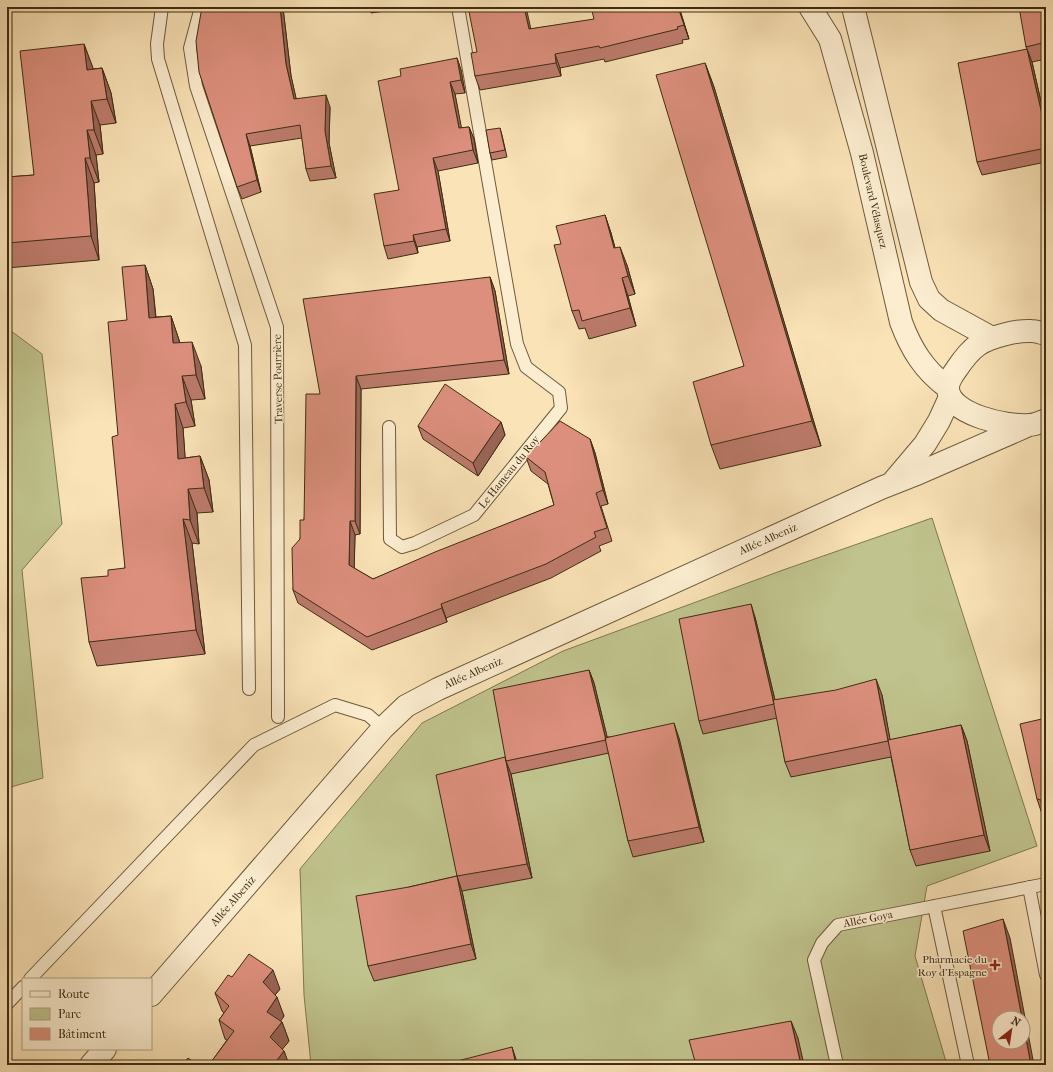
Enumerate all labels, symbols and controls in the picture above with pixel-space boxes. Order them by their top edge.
street label: Boulevard Vélasquez [856,152,890,250]
street label: Traverse Pourrière [271,334,285,424]
street label: Le Hameau du Roy [476,432,543,511]
street label: Allée Albeniz [736,520,799,558]
street label: Allée Albeniz [441,654,504,692]
street label: Allée Albeniz [207,873,258,929]
street label: Allée Goya [841,908,895,930]
place label: Pharmacie du Roy d'Espagne [918,953,988,979]
marker: Pharmacie du Roy d'Espagne [990,960,1000,970]
legend [22,978,152,1050]
text: Route [58,987,90,1001]
text: Parc [58,1007,81,1021]
north arrow [991,1010,1031,1050]
text: N [1009,1014,1023,1030]
text: Bâtiment [58,1027,107,1041]

